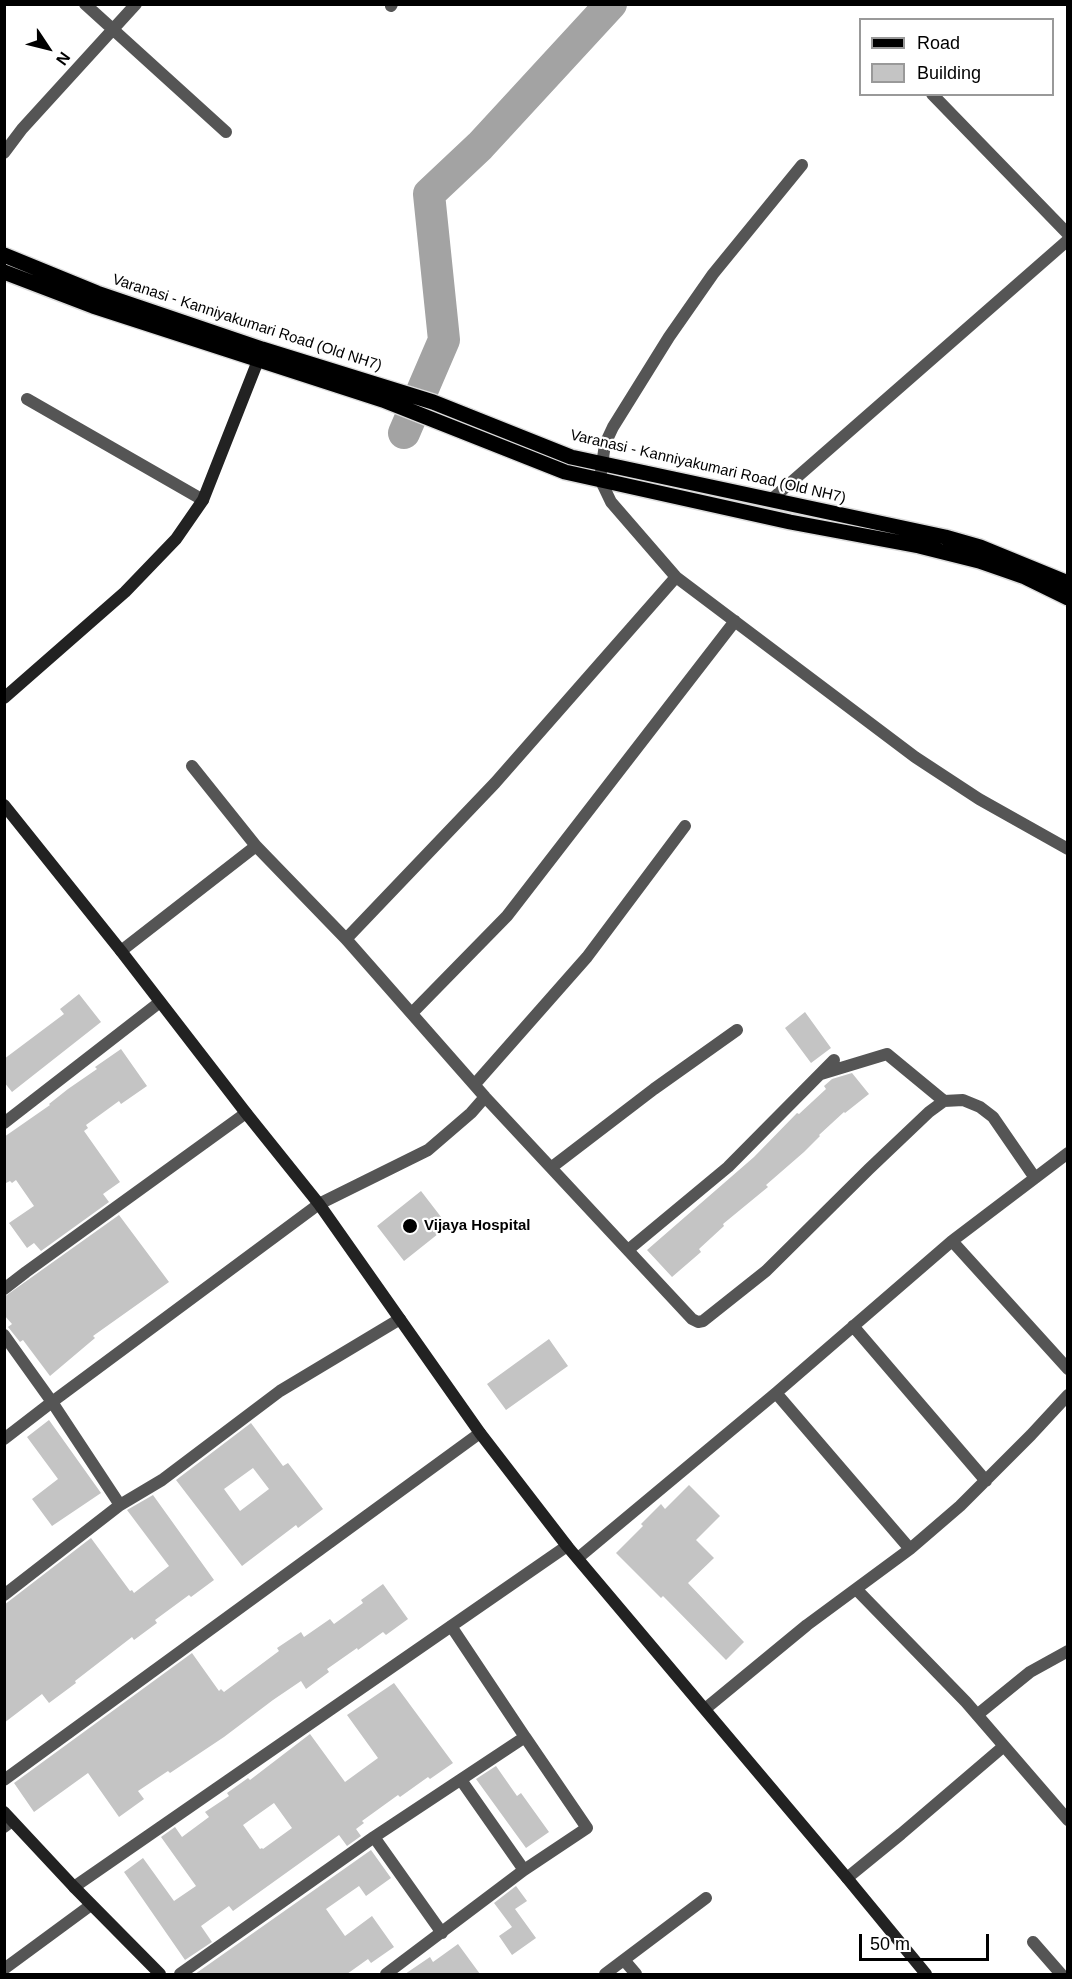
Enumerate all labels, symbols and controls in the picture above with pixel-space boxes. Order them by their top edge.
north arrow [18,18,78,78]
legend [859,18,1054,96]
text: Road [917,33,960,53]
text: N [53,49,73,68]
text: Building [917,63,981,83]
street label: Varanasi - Kanniyakumari Road (Old NH7) [110,271,384,375]
street label: Varanasi - Kanniyakumari Road (Old NH7) [568,426,848,508]
marker: Vijaya Hospital [401,1217,419,1235]
place label: Vijaya Hospital [424,1217,530,1235]
scale bar [862,1922,992,1960]
text: 50 m [870,1934,910,1954]

